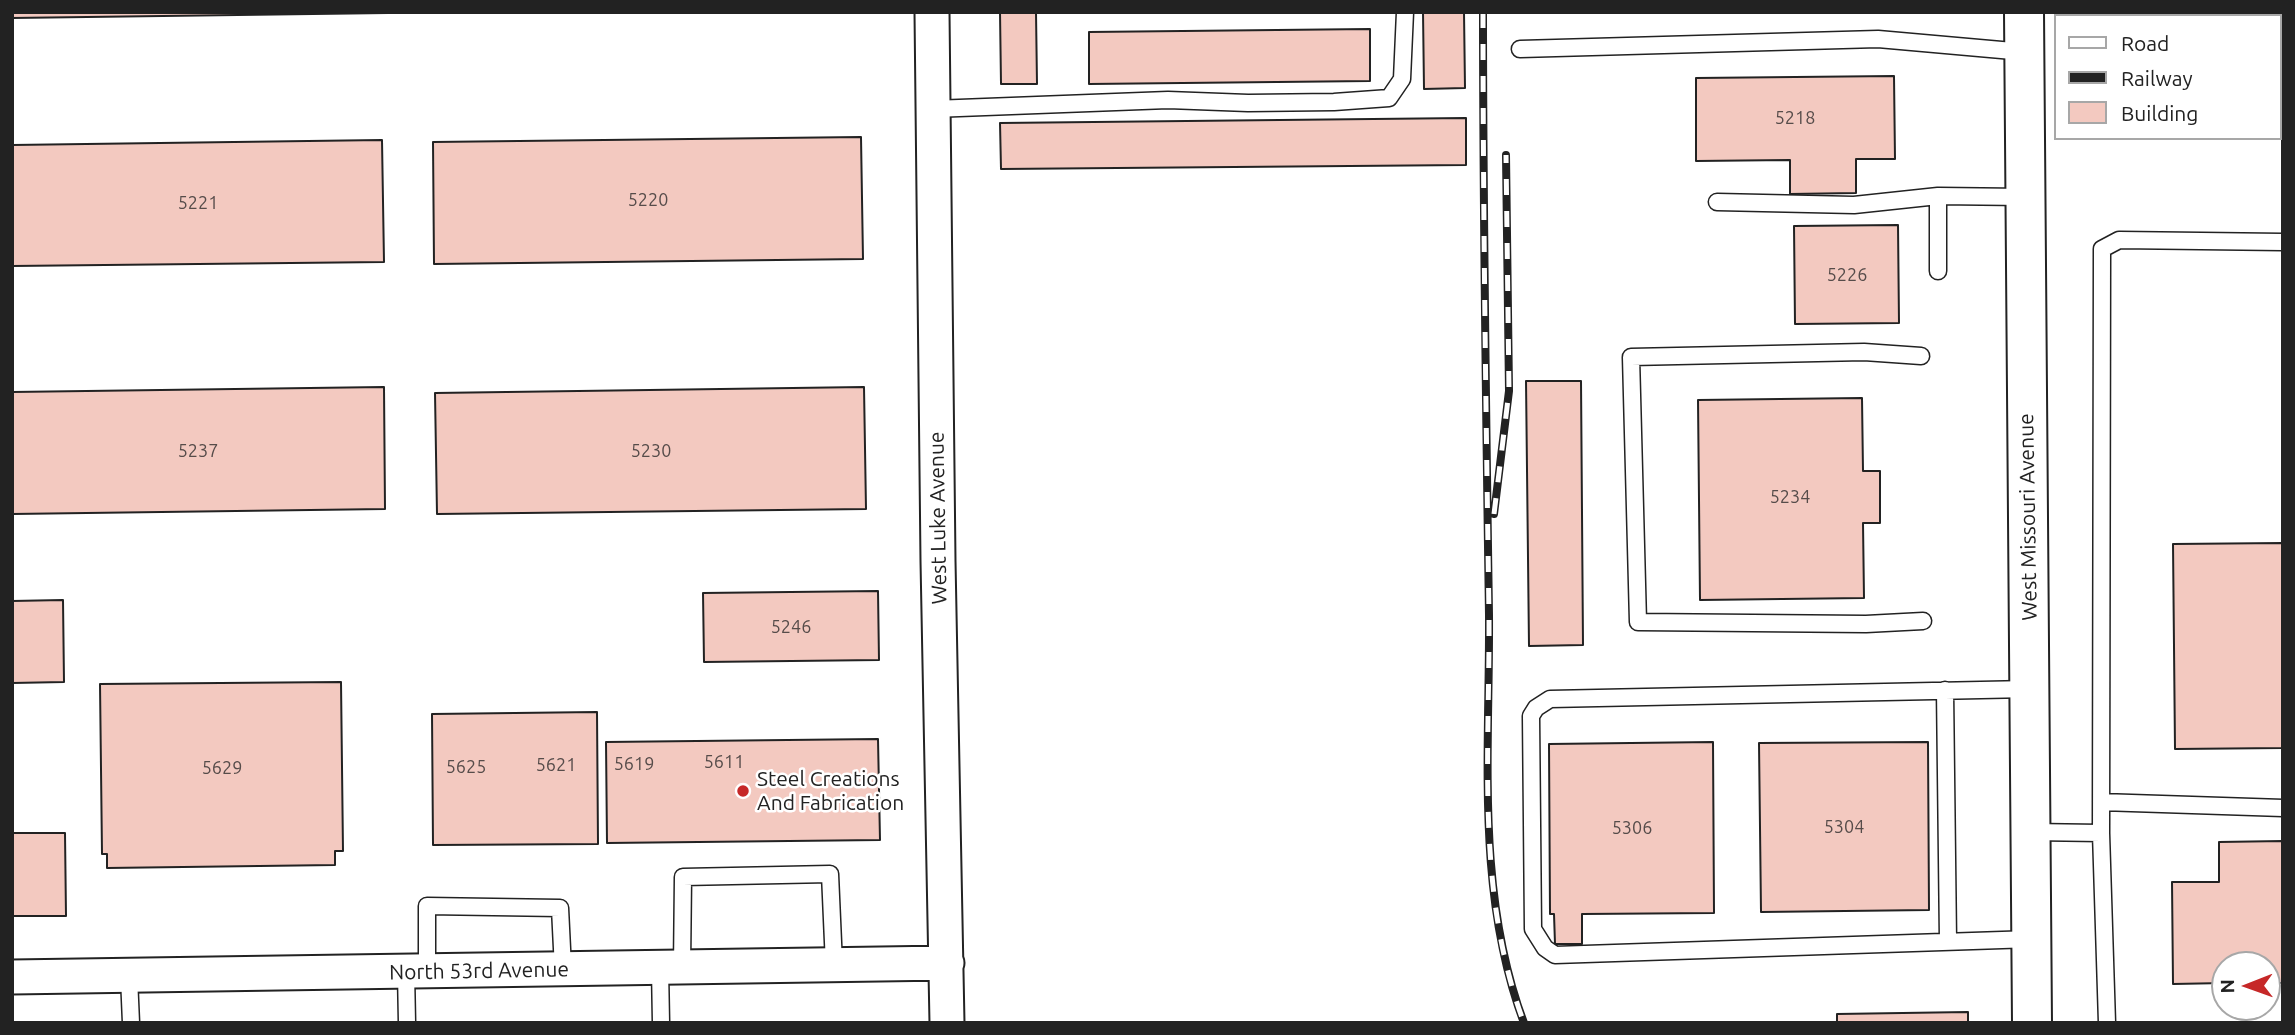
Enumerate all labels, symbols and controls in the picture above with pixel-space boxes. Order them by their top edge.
legend [2054,14,2281,140]
text: Road [2121,31,2169,55]
text: Railway [2121,66,2193,90]
text: Building [2121,101,2198,125]
house number: 5218 [1775,107,1815,129]
house number: 5220 [628,189,668,211]
house number: 5221 [178,192,218,214]
house number: 5226 [1827,264,1867,286]
street label: West Missouri Avenue [2014,413,2042,621]
street label: West Luke Avenue [924,431,952,605]
house number: 5237 [178,440,218,462]
house number: 5230 [631,440,671,462]
house number: 5234 [1770,486,1810,508]
house number: 5246 [771,616,811,638]
house number: 5611 [704,751,744,773]
house number: 5619 [614,753,654,775]
house number: 5621 [536,754,576,776]
house number: 5625 [446,756,486,778]
house number: 5629 [202,757,242,779]
place label: Steel Creations And Fabrication [757,766,904,816]
marker: Steel Creations And Fabrication [735,783,751,799]
house number: 5304 [1824,816,1864,838]
house number: 5306 [1612,817,1652,839]
north arrow [2211,951,2281,1021]
street label: North 53rd Avenue [389,957,569,985]
text: N [2216,979,2238,994]

